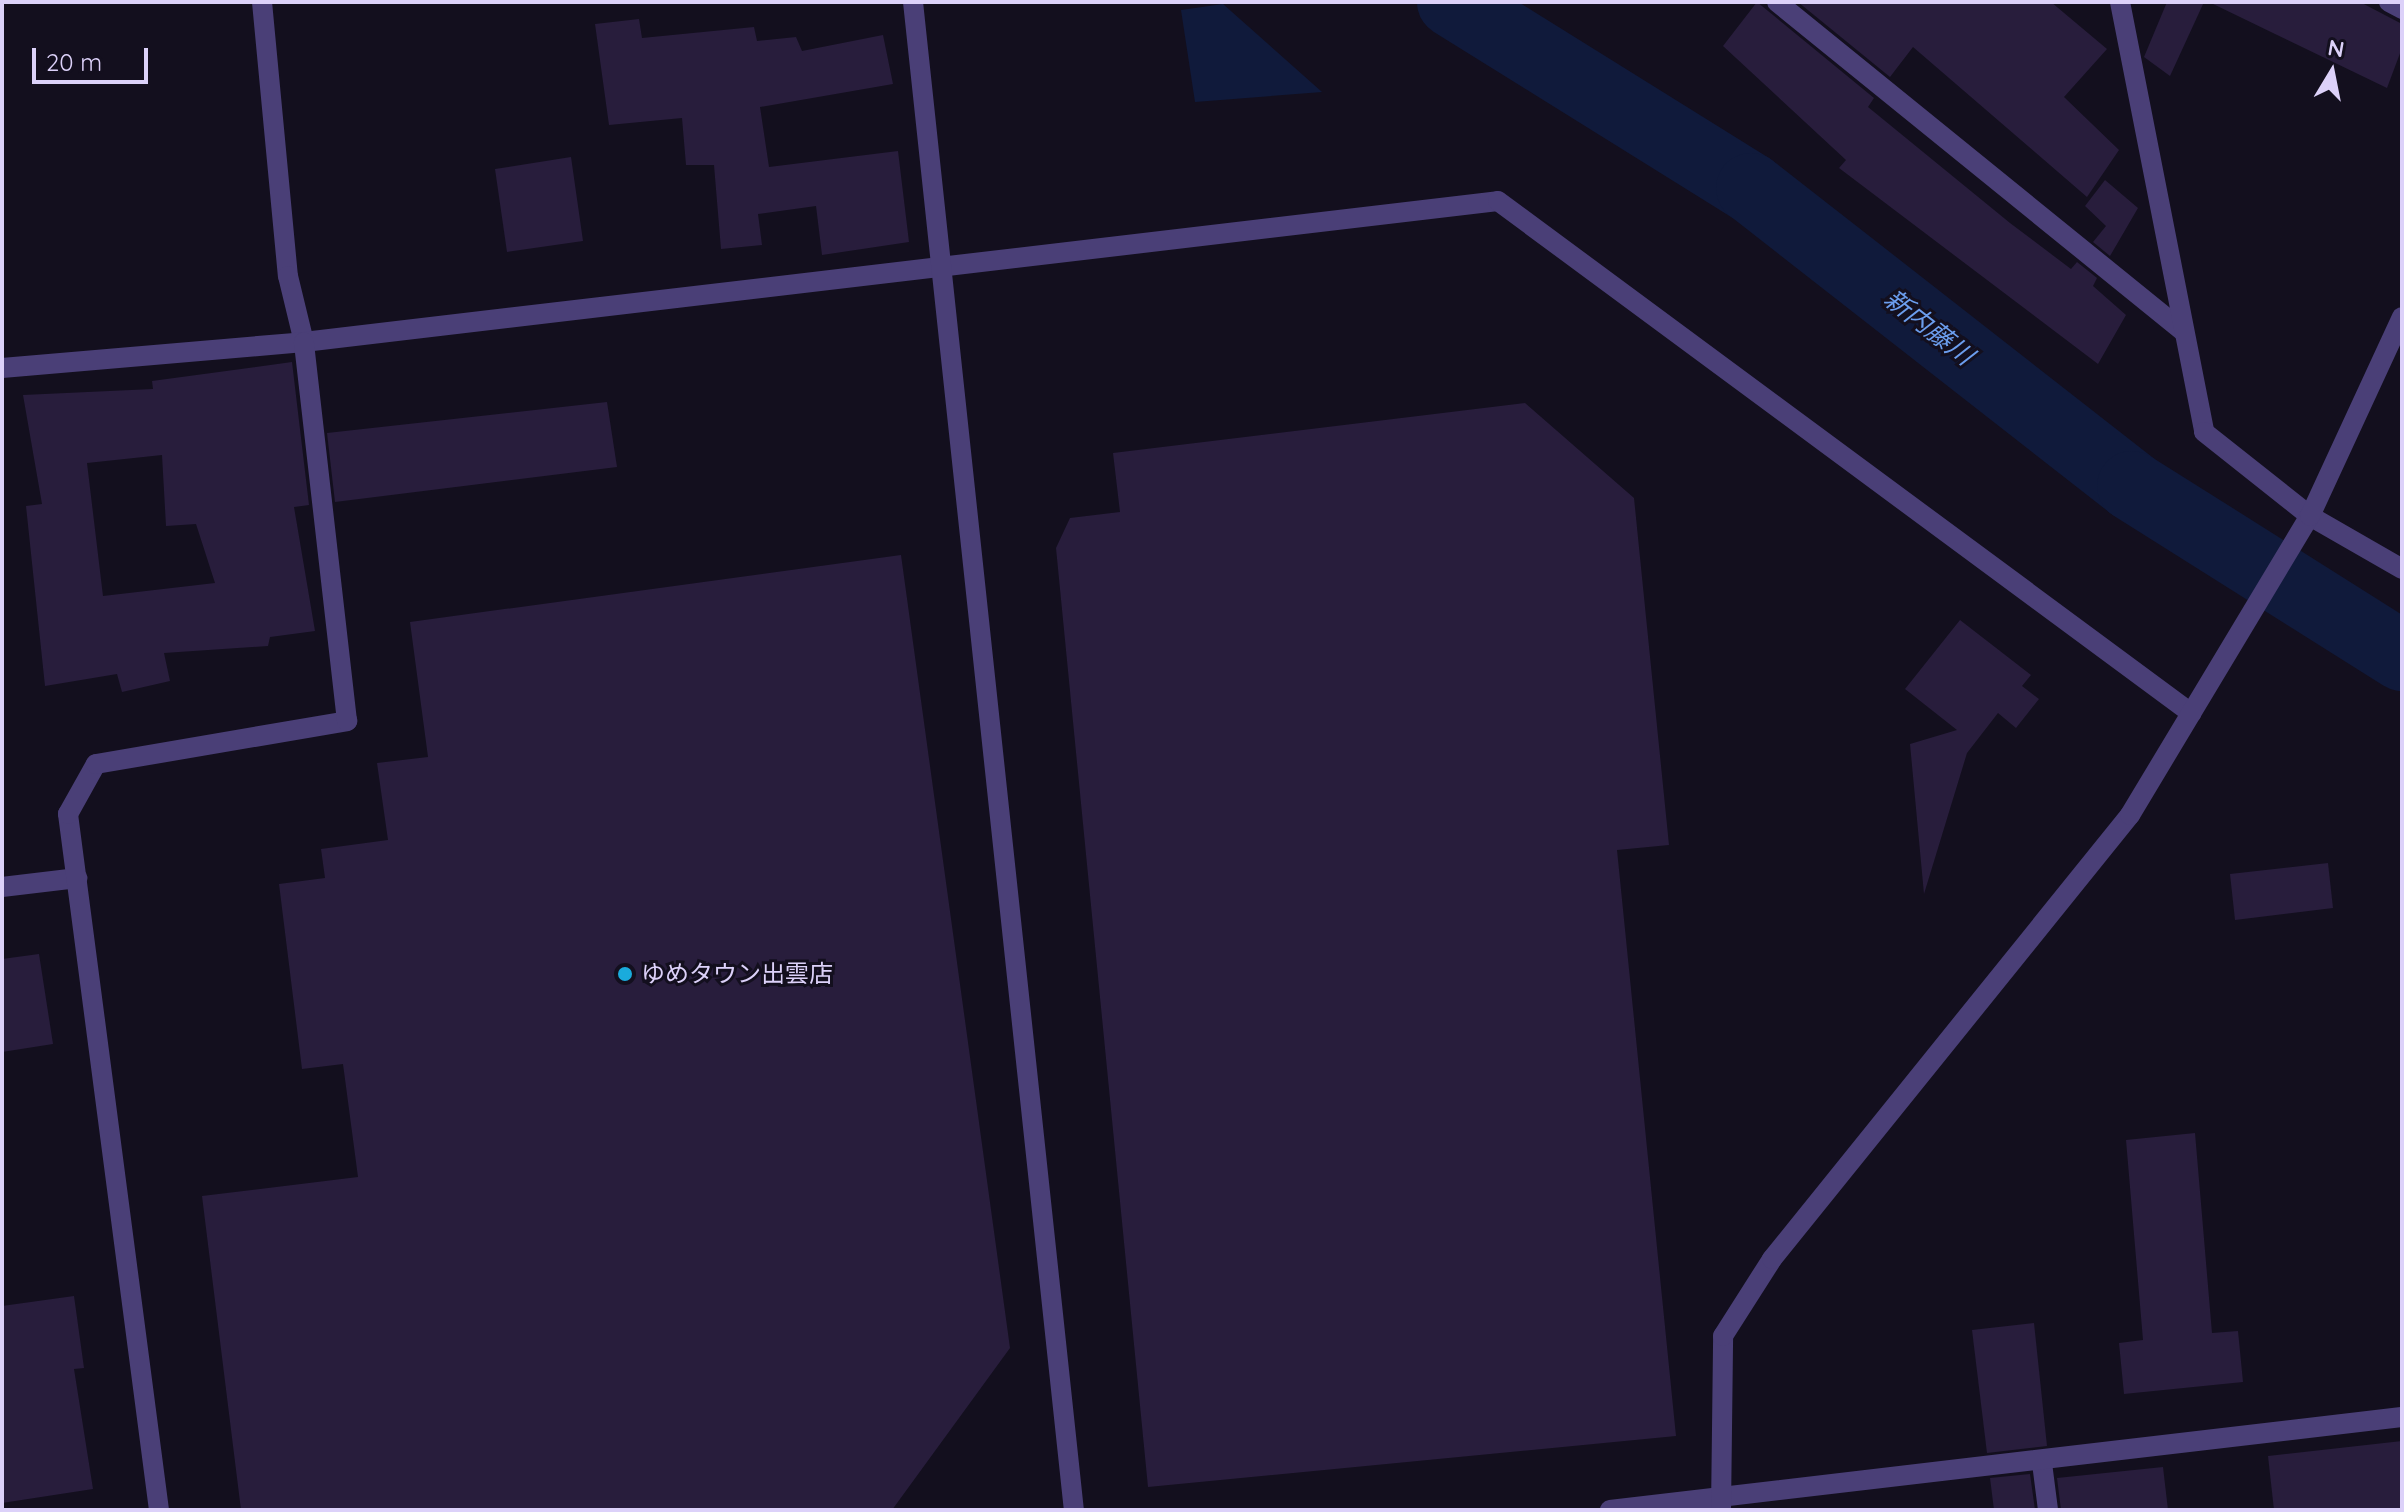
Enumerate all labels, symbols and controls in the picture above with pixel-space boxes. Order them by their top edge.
scale bar [36,32,152,82]
north arrow [2292,32,2372,112]
text: N [2326,33,2347,64]
text: 20 m [46,47,102,77]
water label: 新内藤川 [1878,283,1980,371]
place label: ゆめタウン出雲店 [641,960,833,988]
marker: ゆめタウン出雲店 [616,965,634,983]

